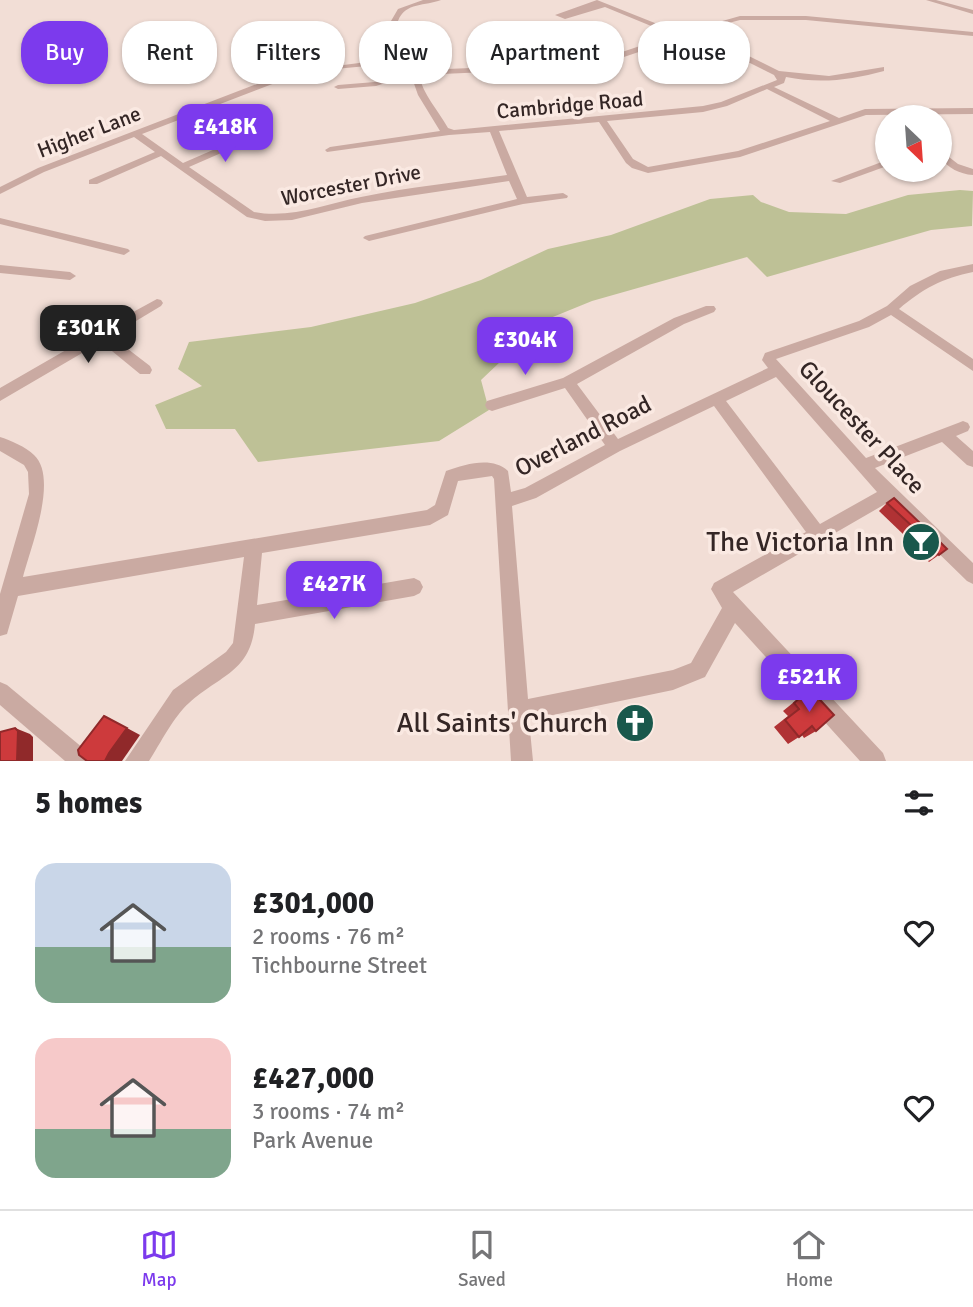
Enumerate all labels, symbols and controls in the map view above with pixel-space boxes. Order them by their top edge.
chip: Buy [21,21,108,84]
chip: Rent [122,21,217,84]
chip: Filters [231,21,345,84]
chip: New [359,21,452,84]
chip: Apartment [466,21,624,84]
chip: House [638,21,750,84]
street label: Cambridge Road [496,86,644,124]
street label: Higher Lane [34,100,144,164]
pin: £418K [176,104,274,164]
north arrow [875,105,952,182]
map controls [875,105,952,182]
text: £418K [193,112,257,141]
street label: Worcester Drive [279,159,423,211]
pin: £301K [39,306,137,365]
text: £301K [56,313,120,342]
pin: £304K [476,318,574,377]
text: £304K [493,325,557,354]
street label: Gloucester Place [792,354,932,500]
street label: Overland Road [510,389,656,483]
bar icon: The Victoria Inn [900,521,942,563]
place label: The Victoria Inn [706,525,894,559]
pin: £427K [285,562,383,621]
text: £427K [302,569,366,598]
pin: £521K [760,654,858,714]
text: £521K [777,662,841,691]
church icon: All Saints' Church [614,702,656,744]
place label: All Saints' Church [397,706,608,740]
icon: filters [900,784,938,822]
text: 5 homes [35,785,142,822]
text: £301,000 [252,885,374,922]
icon: home [91,891,175,975]
icon: heart [900,914,938,952]
text: 2 rooms · 76 m² [252,922,405,951]
text: Tichbourne Street [252,951,427,980]
text: £427,000 [252,1060,374,1097]
icon: home [91,1066,175,1150]
icon: heart [900,1089,938,1127]
text: 3 rooms · 74 m² [252,1097,405,1126]
text: Park Avenue [252,1126,373,1155]
tab: Map [140,1226,178,1292]
tab: Saved [458,1226,506,1292]
tab: Home [786,1226,833,1292]

